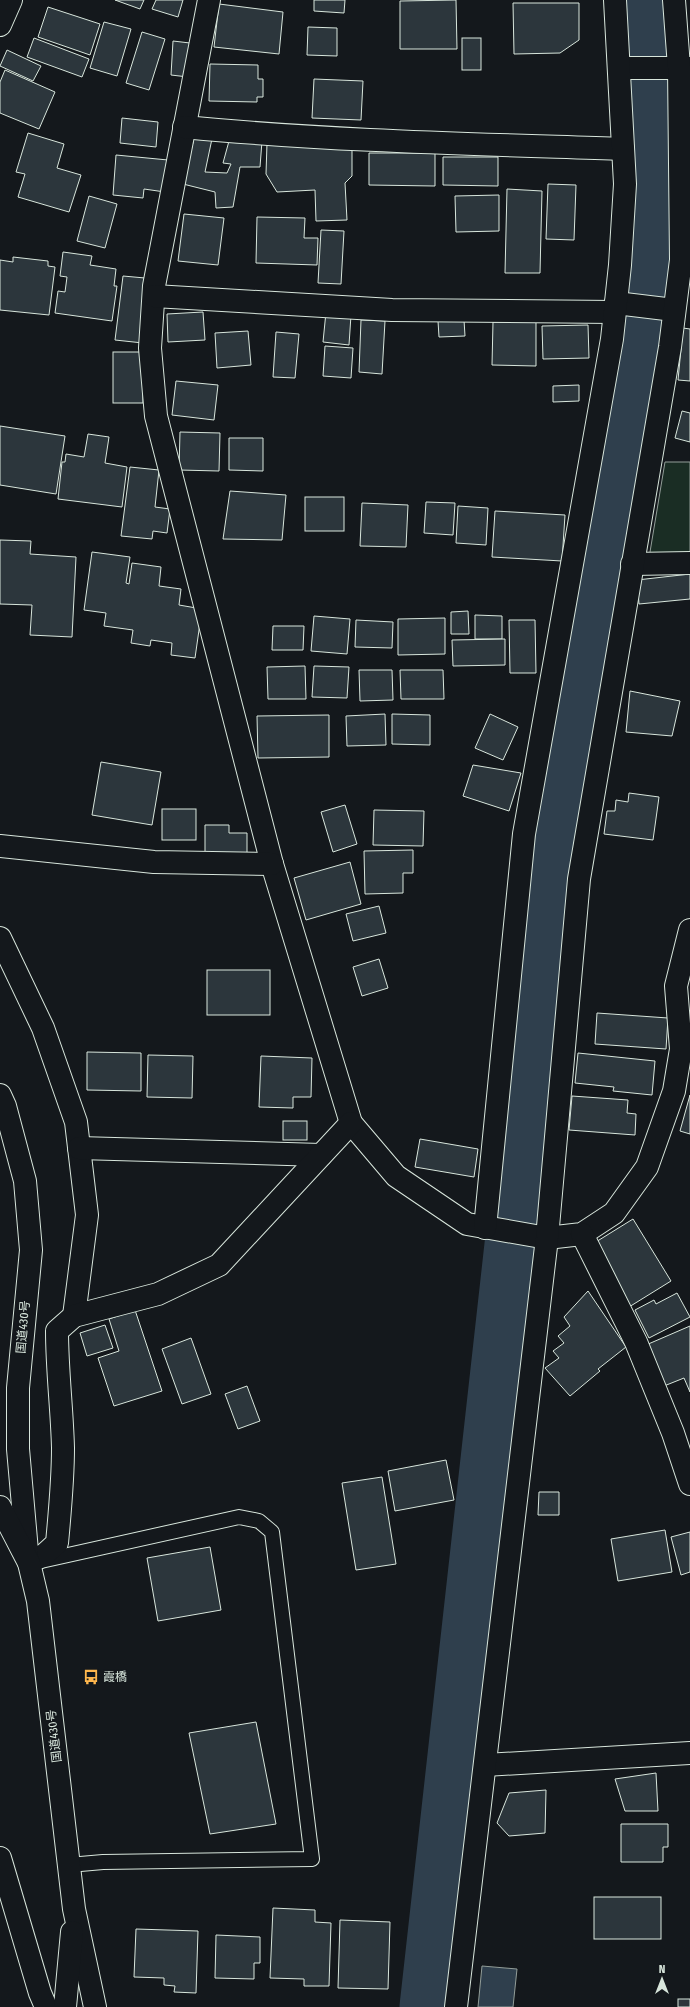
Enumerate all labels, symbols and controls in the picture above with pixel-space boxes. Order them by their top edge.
street label: 国道430号 [14,1300,32,1354]
bus stop icon: 霞橋 [82,1668,100,1686]
place label: 霞橋 [103,1670,127,1684]
street label: 国道430号 [44,1709,64,1763]
north arrow [642,1959,682,1999]
text: N [659,1963,665,1976]

